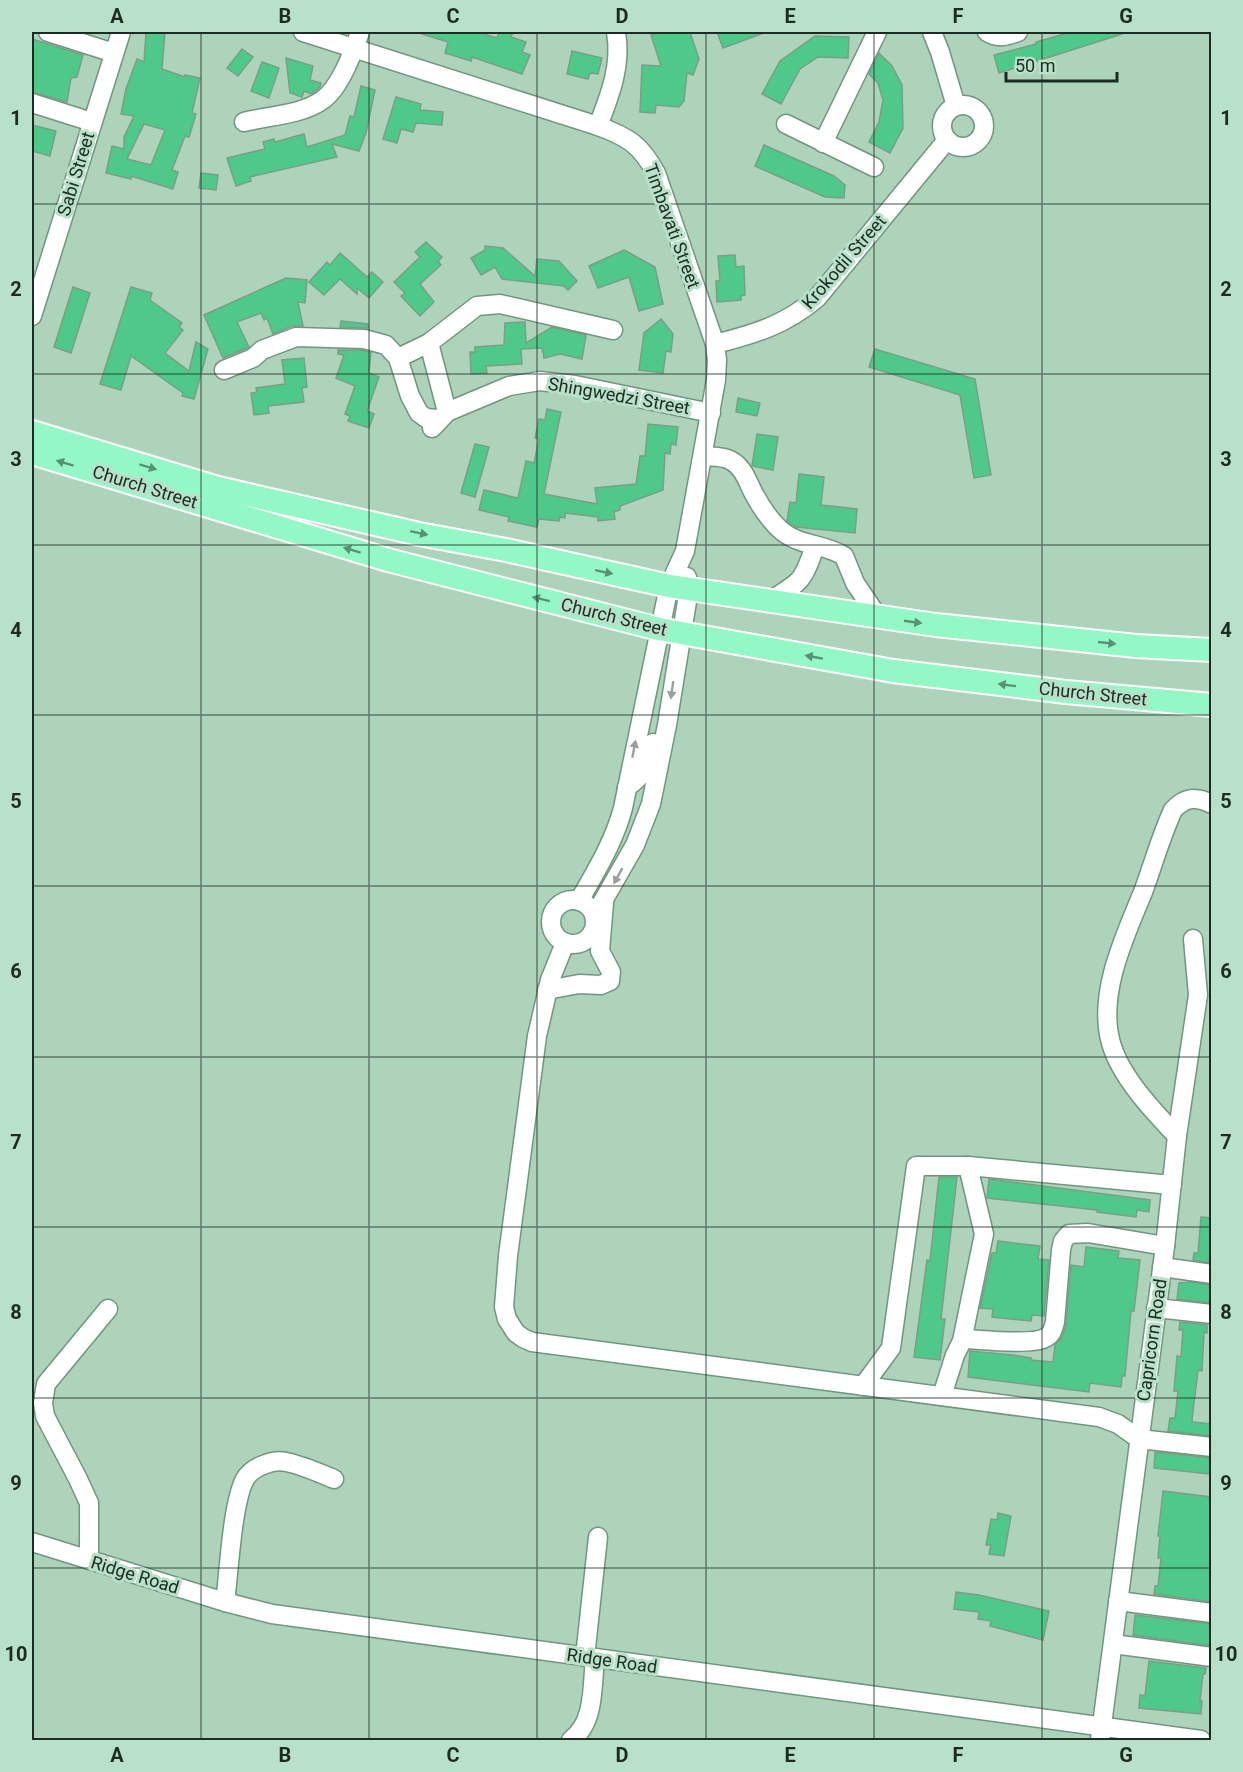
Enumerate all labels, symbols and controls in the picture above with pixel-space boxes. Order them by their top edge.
text: A [110,4,124,28]
text: B [279,4,291,28]
text: C [446,4,460,28]
text: D [616,4,629,28]
text: E [784,4,796,28]
text: F [953,4,964,28]
text: G [1119,4,1133,28]
scale bar [1006,45,1117,83]
text: 50 m [1015,55,1055,76]
text: 1 [10,106,22,130]
text: 1 [1220,106,1232,130]
street label: Sabi Street [53,129,98,218]
street label: Timbavati Street [640,161,705,291]
street label: Krokodil Street [797,210,890,313]
text: 2 [10,277,22,301]
text: 2 [1220,277,1232,301]
street label: Shingwedzi Street [547,373,692,418]
text: 3 [10,447,22,471]
text: 3 [1220,447,1232,471]
one-way arrow [56,458,74,467]
street label: Church Street [90,461,200,512]
one-way arrow [139,463,157,472]
one-way arrow [410,529,428,539]
one-way arrow [343,544,361,554]
one-way arrow [595,568,614,577]
one-way arrow [532,593,550,603]
street label: Church Street [559,593,670,640]
text: 4 [10,618,22,642]
one-way arrow [903,618,922,627]
text: 4 [1220,618,1232,642]
one-way arrow [1097,638,1116,648]
one-way arrow [804,652,823,661]
street label: Church Street [1038,677,1148,710]
one-way arrow [667,681,677,700]
one-way arrow [997,681,1016,690]
one-way arrow [630,739,639,758]
text: 5 [10,789,22,813]
text: 5 [1220,789,1232,813]
one-way arrow [613,868,623,885]
text: 6 [10,959,22,983]
text: 6 [1220,959,1232,983]
text: 7 [10,1130,22,1154]
text: 7 [1220,1130,1232,1154]
street label: Capricorn Road [1133,1277,1171,1403]
text: 8 [10,1300,22,1324]
text: 8 [1220,1300,1232,1324]
text: 9 [10,1471,22,1495]
text: 9 [1220,1471,1232,1495]
street label: Ridge Road [89,1551,182,1598]
text: 10 [5,1642,27,1666]
text: 10 [1215,1642,1237,1666]
street label: Ridge Road [566,1644,659,1677]
text: A [110,1743,124,1767]
text: B [279,1743,291,1767]
text: C [446,1743,460,1767]
text: D [616,1743,629,1767]
text: E [784,1743,796,1767]
text: F [953,1743,964,1767]
text: G [1119,1743,1133,1767]

